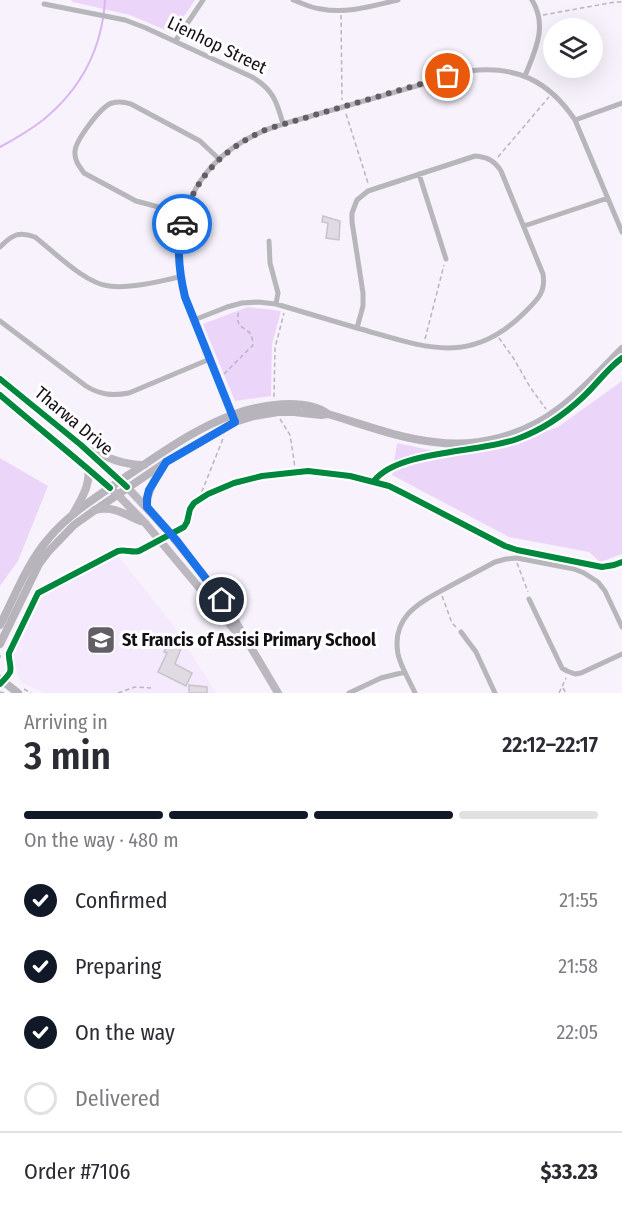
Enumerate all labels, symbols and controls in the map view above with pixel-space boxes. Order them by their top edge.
street label: Lienhop Street [164,11,270,79]
map controls [543,18,603,78]
button: layers [543,18,603,78]
pin [422,50,473,101]
icon: bag [431,59,464,92]
courier [152,194,212,254]
icon: car [166,208,199,241]
street label: Tharwa Drive [30,382,118,460]
pin [196,574,247,625]
icon: home [205,583,238,616]
school or university icon: St Francis of Assisi Primary School [85,624,117,656]
place label: St Francis of Assisi Primary School [122,629,376,651]
text: Arriving in [24,710,108,734]
text: 22:12–22:17 [502,731,598,758]
text: 3 min [24,733,111,779]
text: On the way · 480 m [24,828,179,852]
icon: check [24,884,57,917]
text: Confirmed [75,887,168,914]
text: 21:55 [559,888,598,912]
icon: check [24,950,57,983]
text: Preparing [75,953,161,980]
text: 21:58 [558,954,598,978]
icon: check [24,1016,57,1049]
text: On the way [75,1019,175,1046]
text: 22:05 [557,1020,598,1044]
text: Delivered [75,1085,160,1112]
text: Order #7106 [24,1158,130,1185]
text: $33.23 [541,1158,598,1185]

